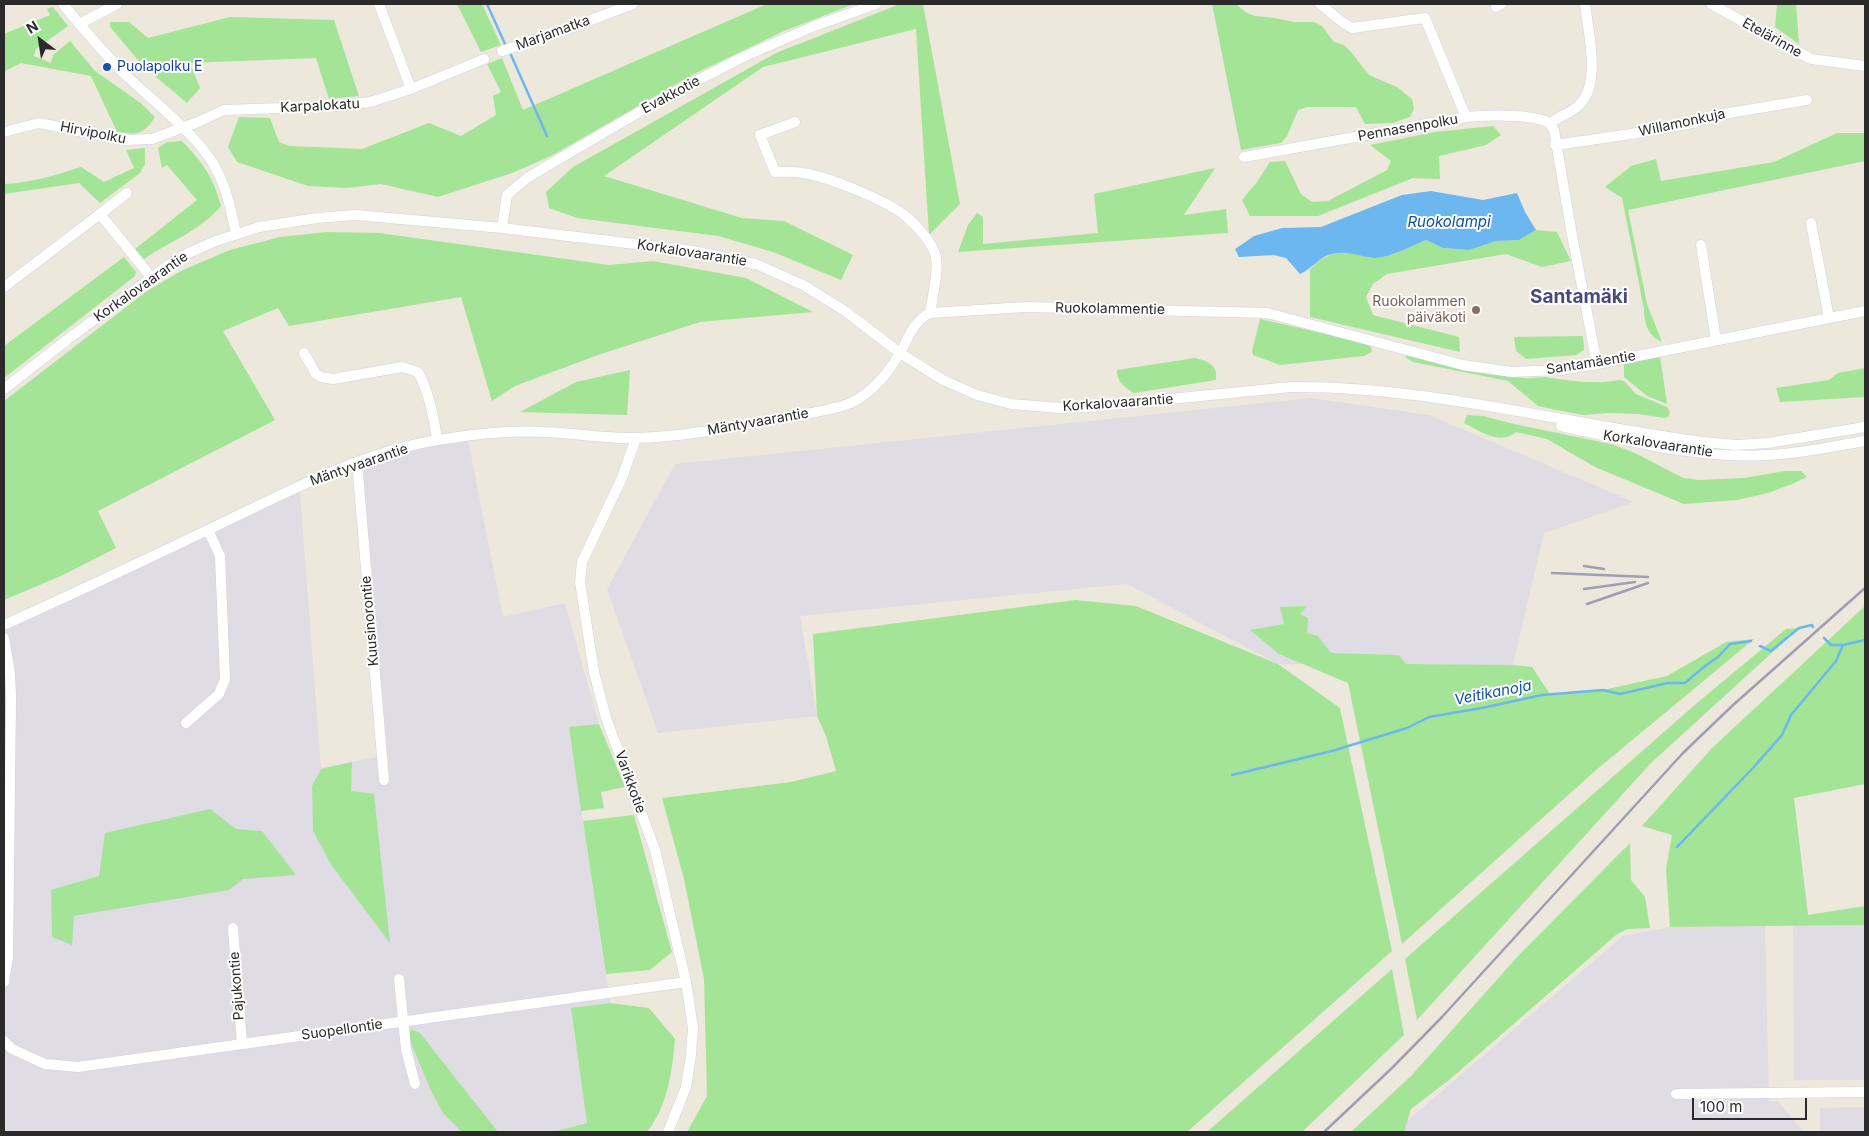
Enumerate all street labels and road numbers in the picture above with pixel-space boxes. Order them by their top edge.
street label: Marjamatka [514,12,592,54]
street label: Etelärinne [1739,15,1805,61]
street label: Evakkotie [639,73,703,117]
street label: Karpalokatu [280,96,360,116]
street label: Willamonkuja [1637,106,1727,140]
street label: Pennasenpolku [1357,111,1459,145]
street label: Hirvipolku [59,118,127,148]
street label: Korkalovaarantie [636,236,748,270]
street label: Korkalovaarantie [91,248,191,326]
street label: Ruokolammentie [1055,300,1165,318]
street label: Santamäentie [1545,348,1637,378]
street label: Korkalovaarantie [1062,391,1174,415]
street label: Mäntyvaarantie [706,405,810,439]
street label: Korkalovaarantie [1602,427,1714,461]
street label: Mäntyvaarantie [308,440,410,490]
street label: Kuusinorontie [358,575,382,667]
street label: Varikkotie [611,748,649,816]
street label: Pajukontie [226,951,248,1021]
street label: Suopellontie [300,1016,384,1044]

